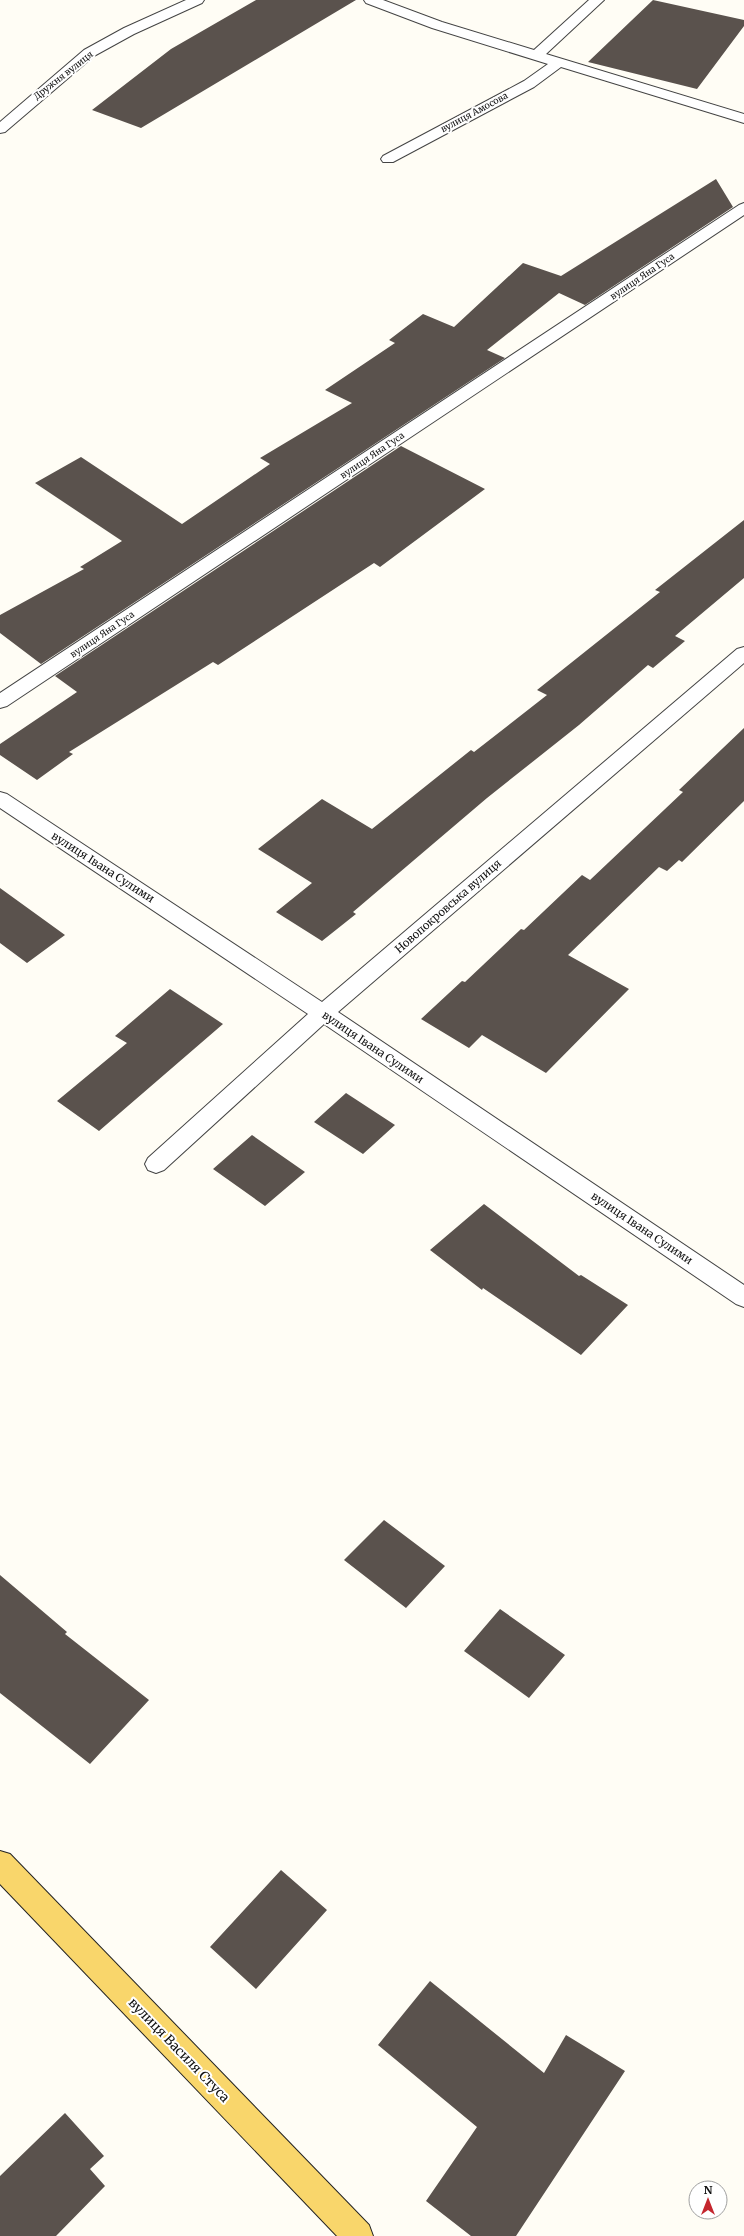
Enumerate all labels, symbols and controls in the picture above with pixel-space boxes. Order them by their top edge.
street label: Дружня вулиця [31,48,95,102]
street label: вулиця Амосова [438,90,510,134]
street label: вулиця Яна Гуса [608,250,676,302]
street label: вулиця Яна Гуса [338,429,406,481]
street label: вулиця Яна Гуса [68,608,136,660]
street label: вулиця Івана Сулими [49,829,157,906]
street label: Новопокровська вулиця [392,856,504,956]
street label: вулиця Івана Сулими [319,1008,427,1086]
street label: вулиця Івана Сулими [588,1189,696,1267]
street label: вулиця Василя Стуса [125,1994,233,2106]
north arrow [688,2180,728,2220]
text: N [704,2183,713,2197]

